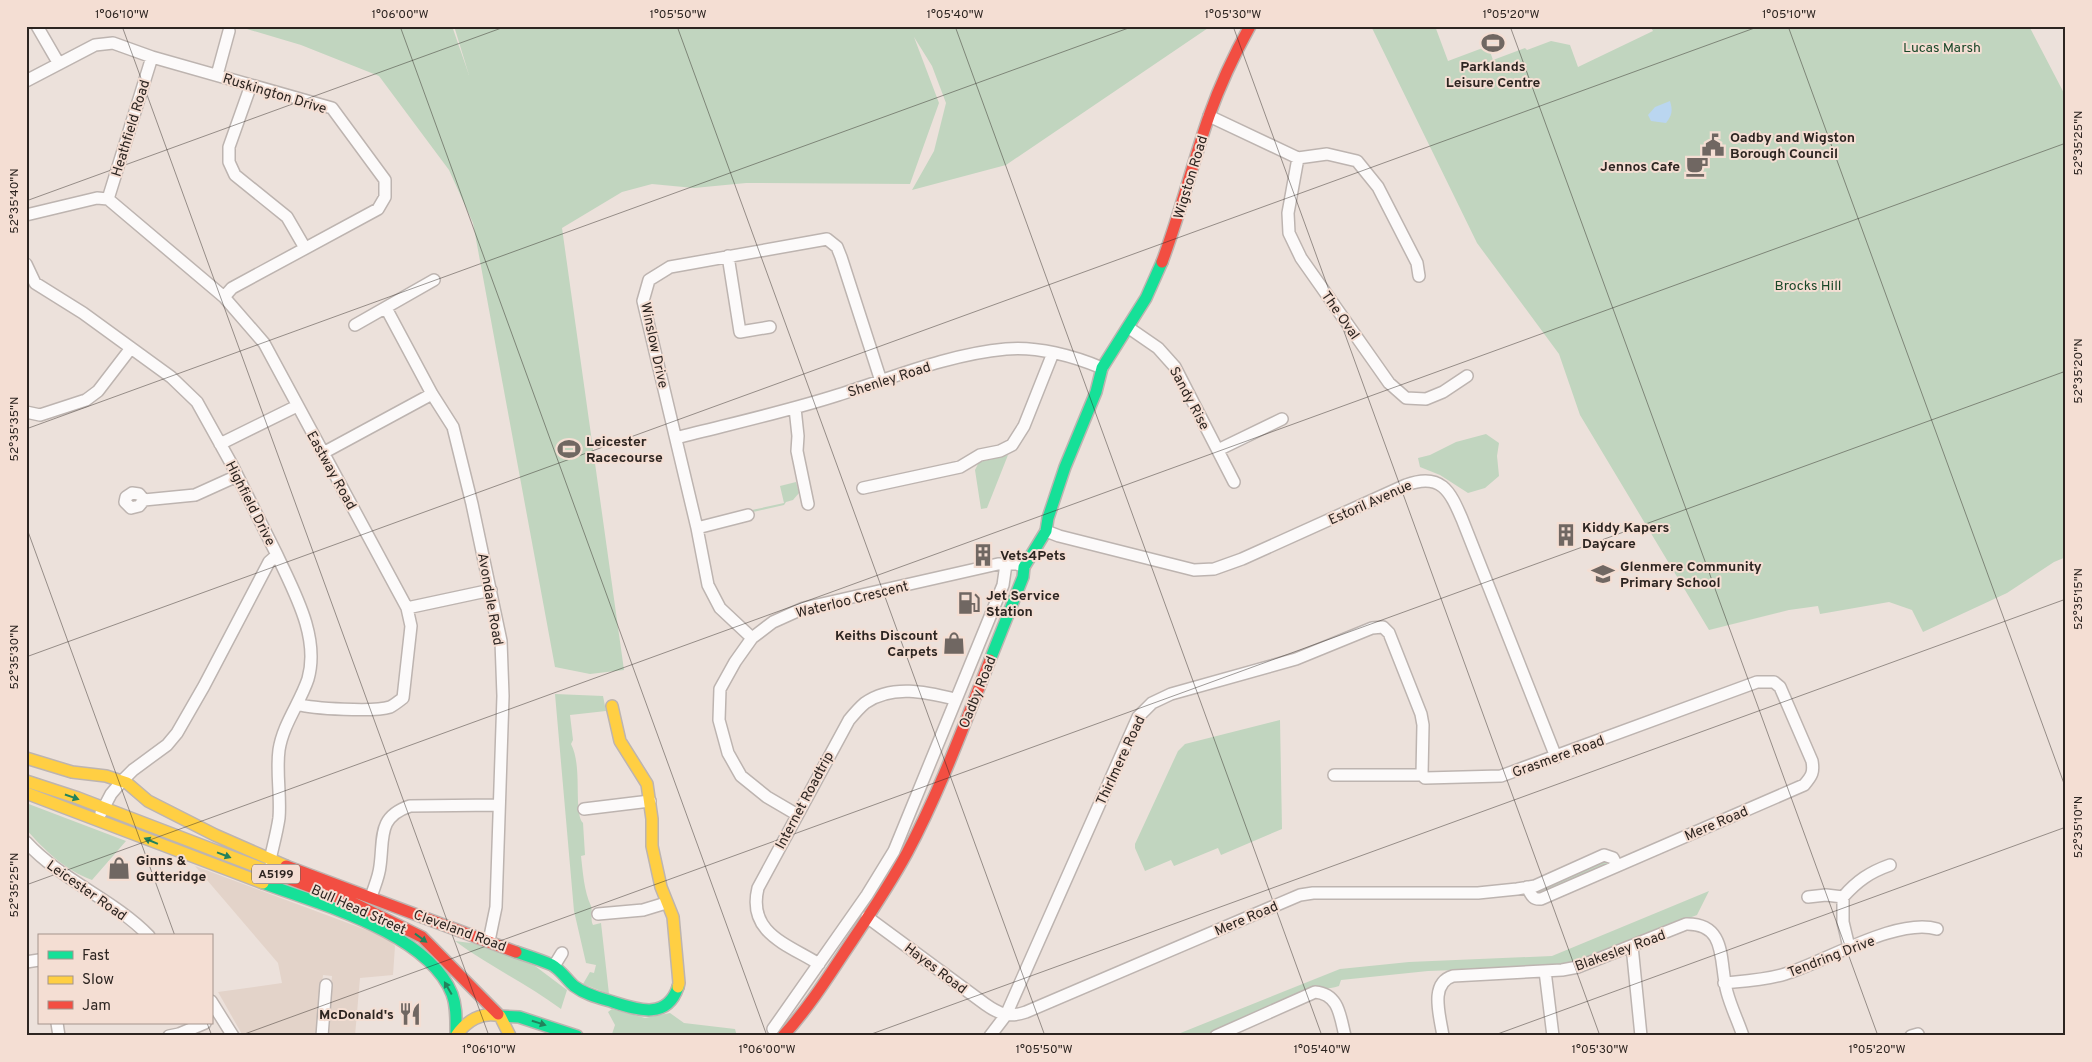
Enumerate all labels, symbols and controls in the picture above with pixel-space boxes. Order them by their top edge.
text: 1°06'10"W [95,7,149,23]
text: 1°06'00"W [371,7,429,23]
text: 1°05'50"W [649,7,707,23]
text: 1°05'40"W [926,7,984,23]
text: 1°05'30"W [1205,7,1261,23]
text: 1°05'20"W [1482,7,1540,23]
text: 1°05'10"W [1762,7,1816,23]
sports icon: Parklands Leisure Centre [1480,30,1506,56]
park label: Lucas Marsh [1903,40,1981,57]
place label: Parklands Leisure Centre [1446,59,1540,92]
street label: Ruskington Drive [221,71,329,118]
street label: Heathfield Road [109,78,154,179]
text: 52°35'25"N [2071,110,2087,176]
place label: Oadby and Wigston Borough Council [1730,130,1855,163]
public building icon: Oadby and Wigston Borough Council [1700,132,1726,158]
street label: Wigston Road [1171,134,1212,221]
cafe icon: Jennos Cafe [1684,153,1710,179]
place label: Jennos Cafe [1600,159,1680,176]
text: 52°35'40"N [7,168,23,234]
park label: Brocks Hill [1774,278,1842,295]
street label: The Oval [1317,288,1363,343]
street label: Winslow Drive [636,301,671,390]
text: 52°35'20"N [2071,338,2087,404]
street label: Shenley Road [846,359,933,402]
street label: Sandy Rise [1165,364,1212,433]
text: 52°35'35"N [7,397,23,461]
street label: Eastway Road [302,428,359,513]
place label: Leicester Racecourse [586,434,663,467]
sports icon: Leicester Racecourse [556,436,582,462]
street label: Highfield Drive [221,458,278,549]
street label: Estoril Avenue [1326,477,1415,529]
place label: Kiddy Kapers Daycare [1582,520,1670,553]
building icon: Kiddy Kapers Daycare [1553,522,1579,548]
building icon: Vets4Pets [970,542,996,568]
place label: Vets4Pets [1000,548,1066,565]
street label: Avondale Road [473,552,506,647]
place label: Glenmere Community Primary School [1620,559,1762,592]
school or university icon: Glenmere Community Primary School [1590,561,1616,587]
text: 52°35'15"N [2071,568,2087,630]
street label: Waterloo Crescent [794,578,910,623]
place label: Jet Service Station [986,588,1060,621]
fuel station icon: Jet Service Station [956,590,982,616]
text: 52°35'30"N [7,624,23,690]
place label: Keiths Discount Carpets [835,628,938,661]
shop icon: Keiths Discount Carpets [941,630,967,656]
street label: Oadby Road [956,654,1001,731]
street label: Thirlmere Road [1093,713,1150,808]
street label: Grasmere Road [1510,733,1607,782]
street label: Internet Roadtrip [772,749,838,852]
one-way arrow [65,793,80,801]
text: 52°35'10"N [2071,796,2087,858]
street label: Mere Road [1682,803,1751,845]
one-way arrow [144,837,158,845]
one-way arrow [217,851,232,859]
text: 52°35'25"N [7,852,23,918]
place label: Ginns & Gutteridge [136,853,206,886]
shop icon: Ginns & Gutteridge [106,855,132,881]
street label: Leicester Road [43,857,129,925]
road number: A5199 [252,864,300,884]
street label: Bull Head Street [308,882,409,939]
street label: Mere Road [1212,898,1281,940]
street label: Cleveland Road [411,907,508,956]
street label: Blakesley Road [1573,927,1668,976]
one-way arrow [414,933,428,943]
street label: Tendring Drive [1786,933,1877,982]
legend [38,934,212,1024]
street label: Hayes Road [901,940,970,998]
text: Fast [82,947,110,966]
text: Slow [82,971,114,990]
one-way arrow [444,981,452,995]
text: Jam [82,997,111,1016]
restaurant icon: McDonald's [397,1001,423,1027]
place label: McDonald's [319,1007,394,1024]
one-way arrow [532,1020,547,1028]
text: 1°06'10"W [462,1042,516,1058]
text: 1°06'00"W [738,1042,796,1058]
text: 1°05'50"W [1015,1042,1073,1058]
text: 1°05'40"W [1293,1042,1351,1058]
text: 1°05'30"W [1572,1042,1628,1058]
text: 1°05'20"W [1848,1042,1906,1058]

